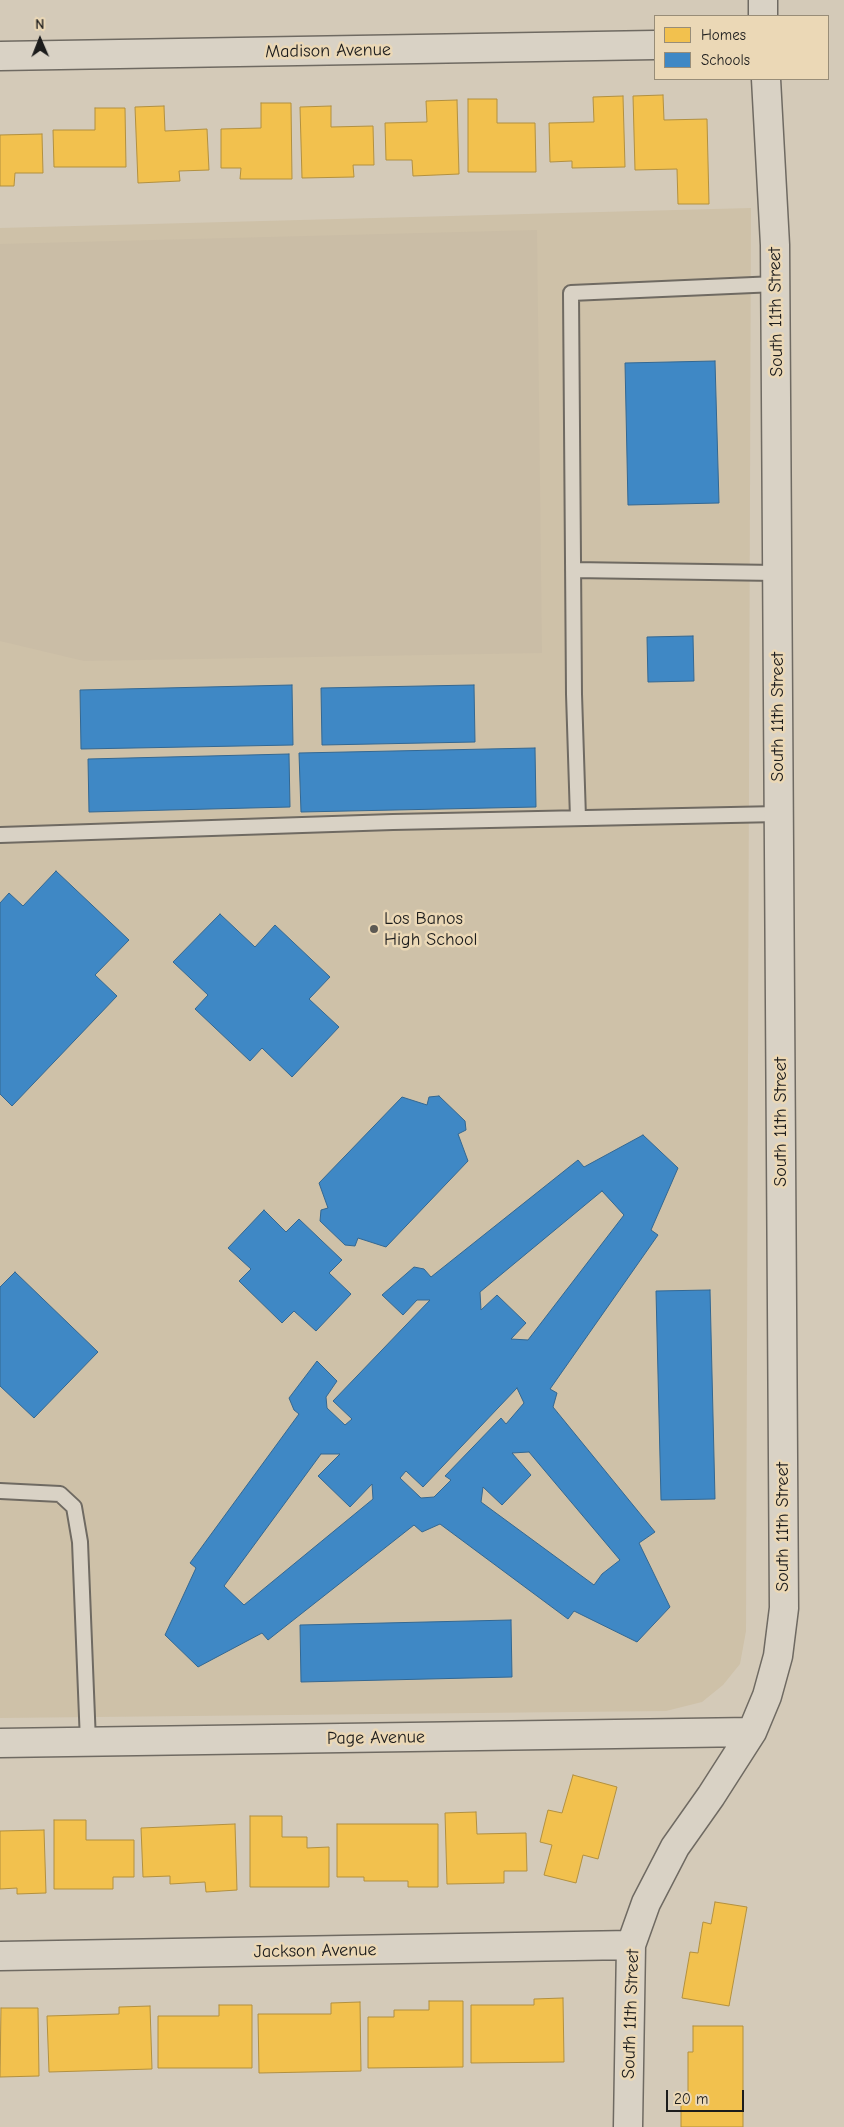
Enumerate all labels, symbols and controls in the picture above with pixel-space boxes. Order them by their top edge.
north arrow [15,15,65,65]
legend [654,15,829,80]
text: N [35,16,44,33]
text: Homes [701,26,746,44]
street label: Madison Avenue [265,39,391,63]
text: Schools [701,51,750,69]
street label: South 11th Street [764,247,788,377]
street label: South 11th Street [767,652,789,782]
place label: Los Banos High School [384,908,478,951]
marker: Los Banos High School [368,923,380,935]
street label: South 11th Street [770,1057,792,1187]
street label: South 11th Street [772,1462,794,1592]
street label: Page Avenue [327,1726,425,1750]
street label: Jackson Avenue [254,1939,376,1963]
street label: South 11th Street [618,1949,644,2079]
scale bar [669,2080,746,2112]
text: 20 m [674,2090,708,2108]

